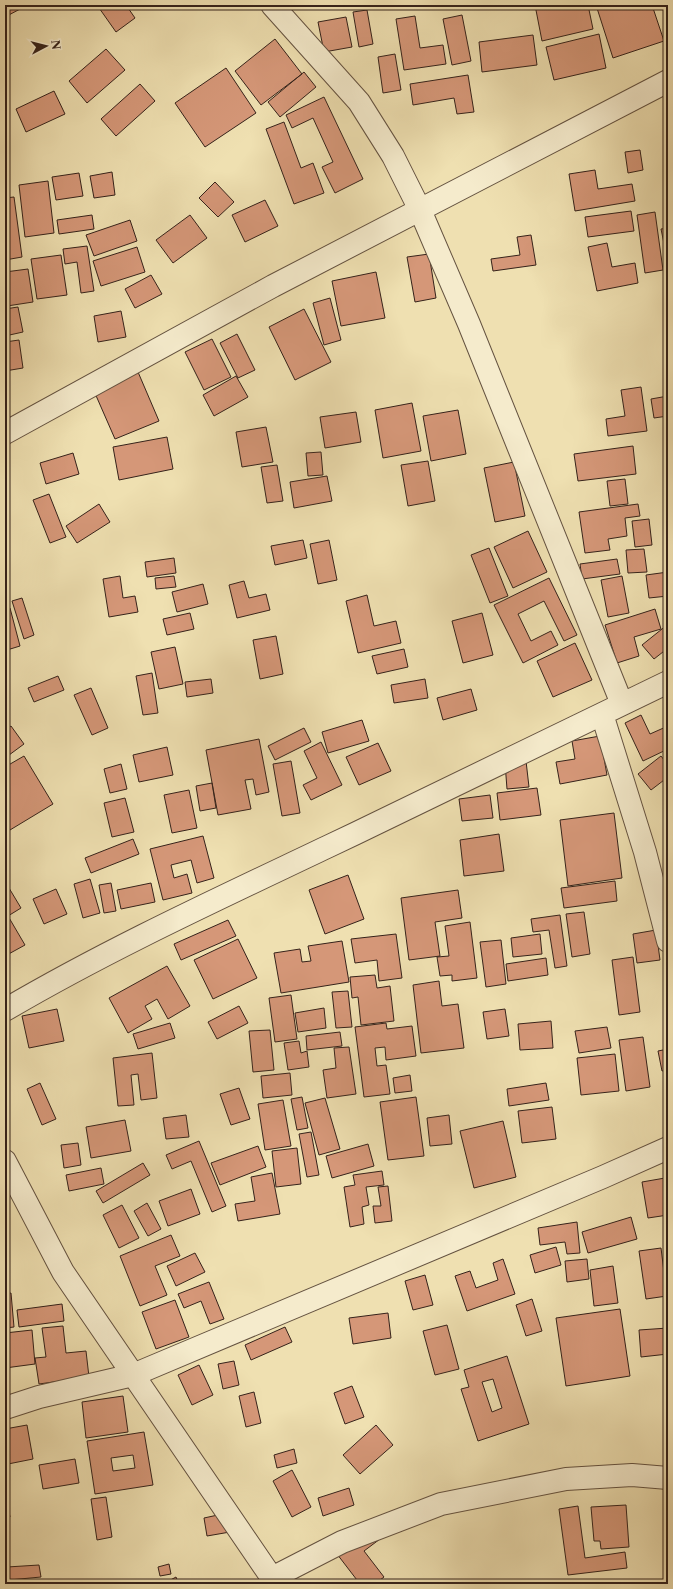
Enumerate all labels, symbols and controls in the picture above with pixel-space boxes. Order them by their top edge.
north arrow [26,26,66,66]
text: N [48,39,64,51]

